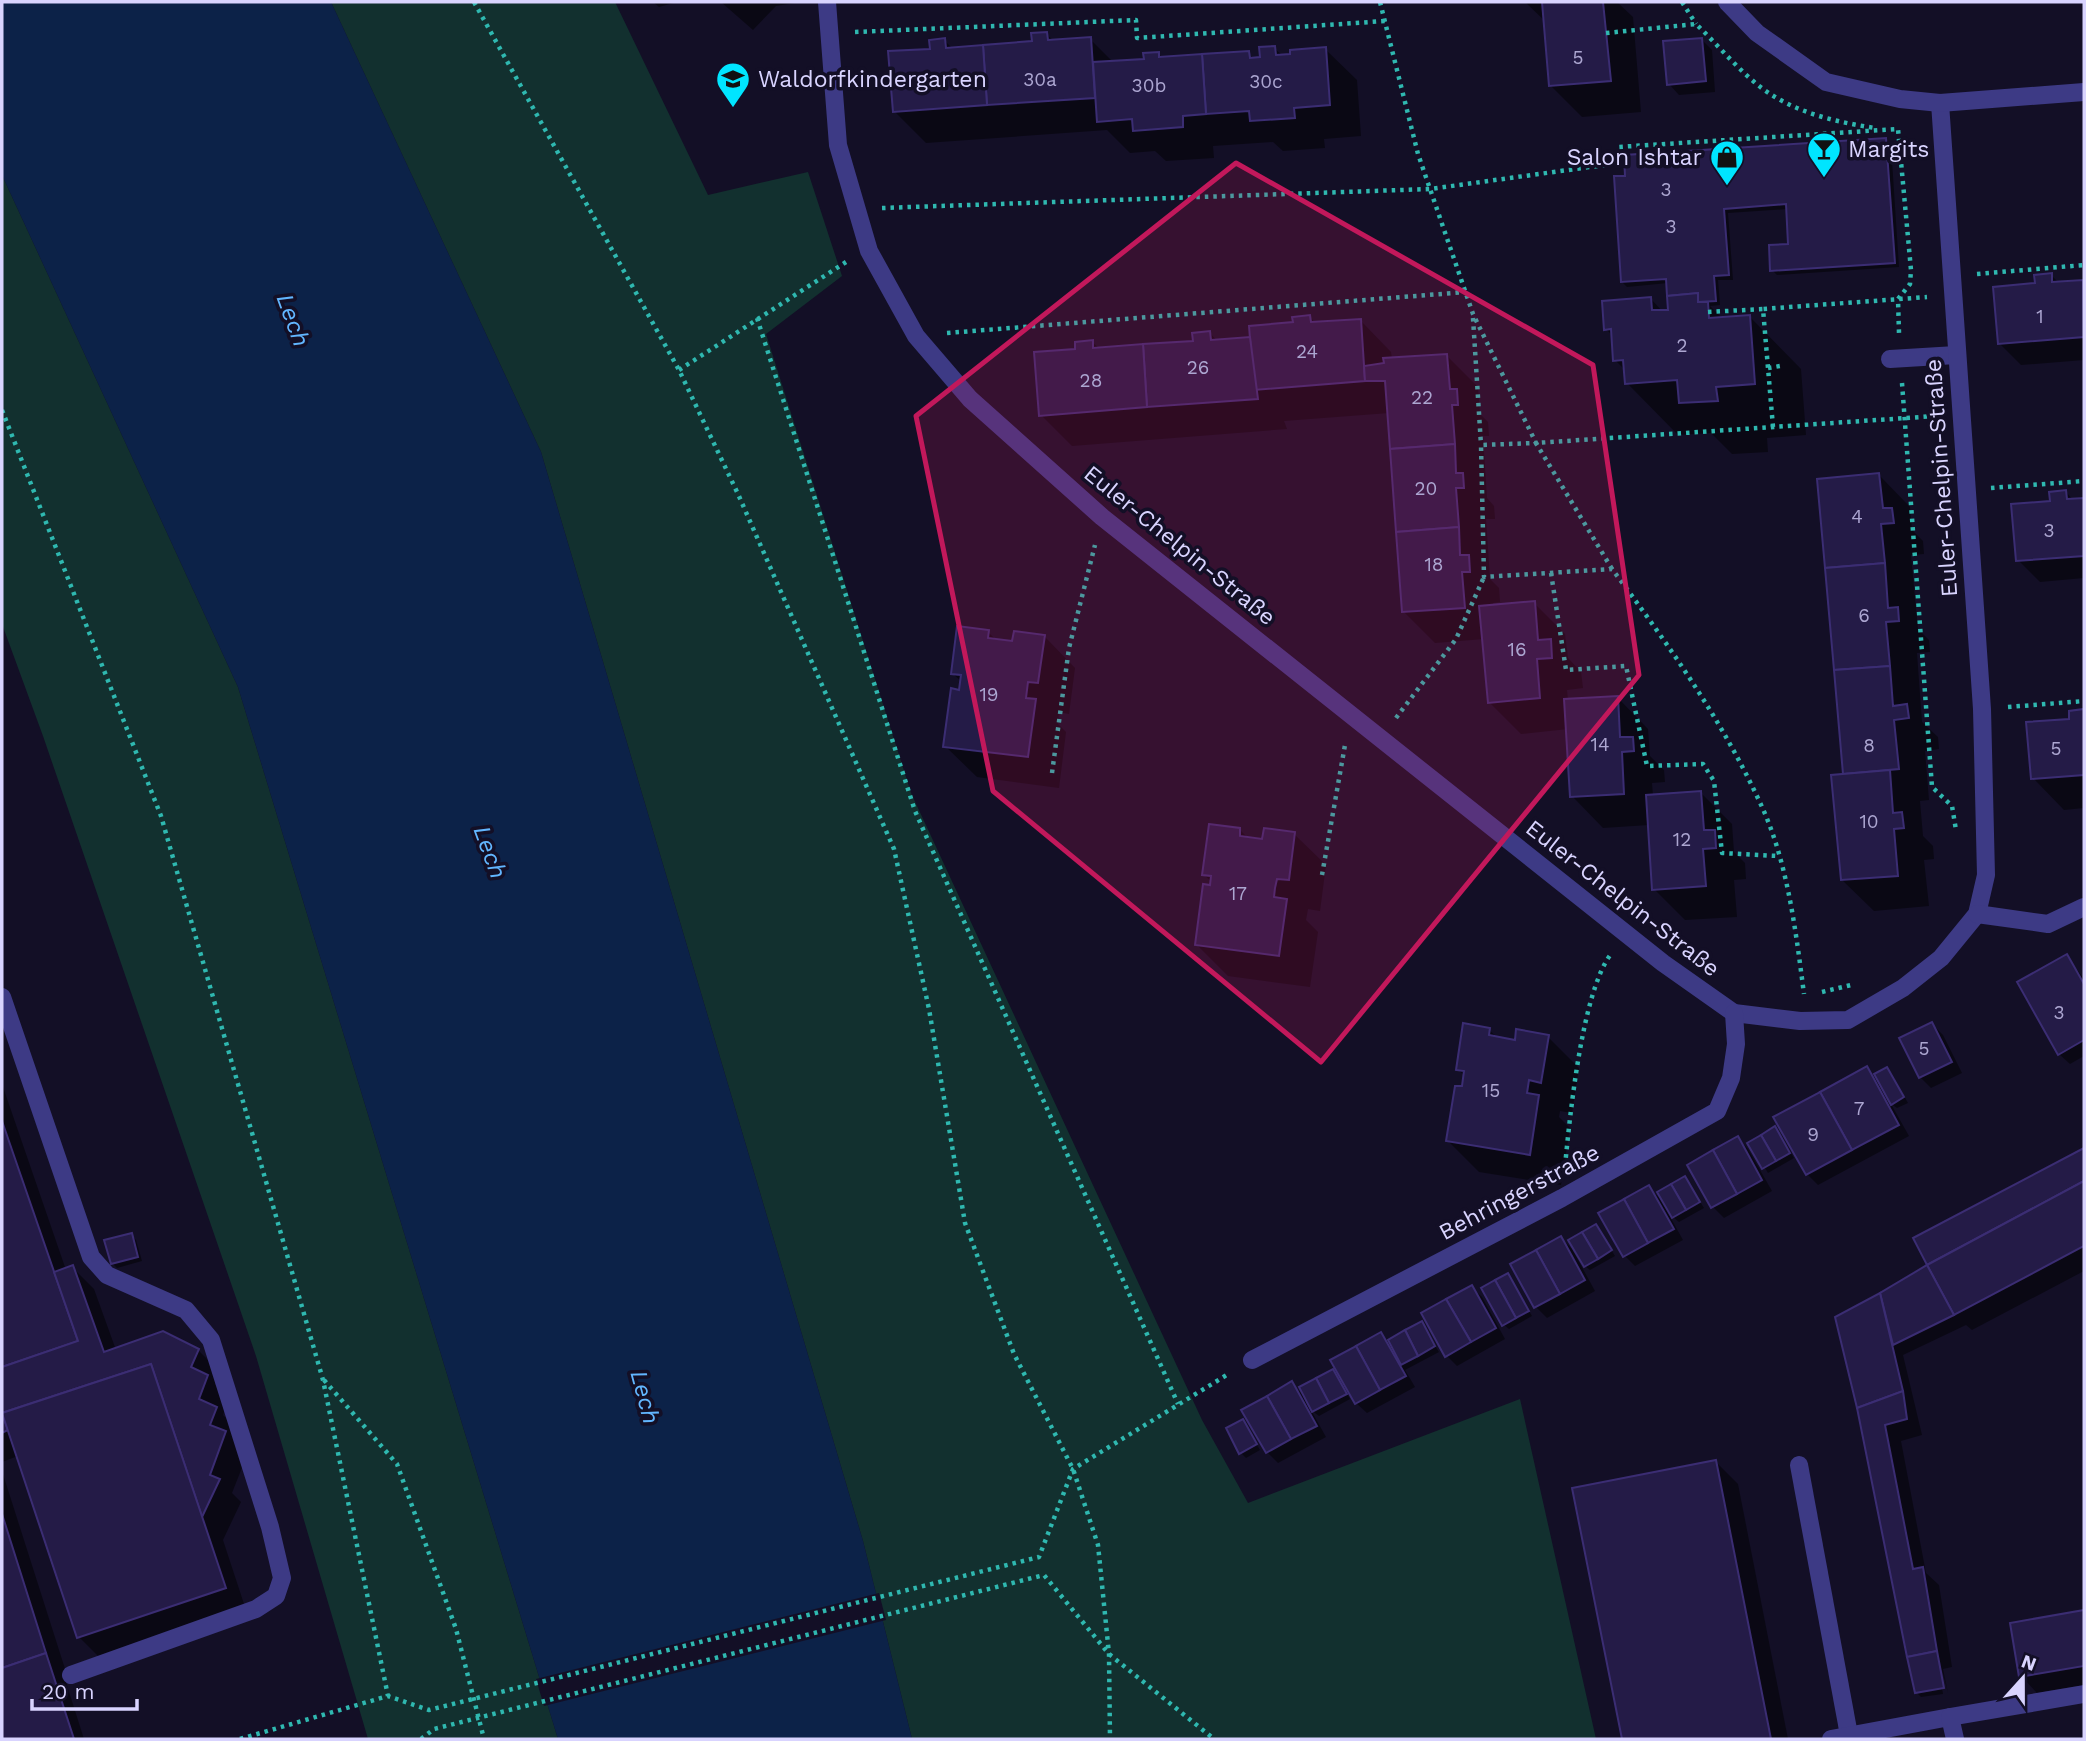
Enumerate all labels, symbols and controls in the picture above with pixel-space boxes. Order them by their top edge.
house number: 5 [1572,46,1584,69]
school or university icon: Waldorfkindergarten [714,60,752,109]
place label: Waldorfkindergarten [758,66,987,93]
house number: 30a [1023,68,1057,91]
house number: 30c [1249,70,1283,93]
house number: 30b [1132,74,1166,97]
bar icon: Margits [1805,130,1843,179]
place label: Margits [1848,136,1929,163]
shop icon: Salon Ishtar [1708,138,1746,187]
place label: Salon Ishtar [1567,144,1702,171]
house number: 3 [1660,178,1672,201]
house number: 3 [1665,215,1677,238]
water label: Lech [271,290,315,350]
house number: 1 [2036,305,2044,328]
house number: 2 [1676,334,1688,357]
house number: 24 [1296,340,1318,363]
house number: 26 [1187,356,1209,379]
street label: Euler-Chelpin-Straße [1920,358,1963,598]
house number: 28 [1080,369,1102,392]
house number: 22 [1411,386,1433,409]
street label: Euler-Chelpin-Straße [1079,460,1281,631]
house number: 20 [1415,477,1437,500]
house number: 4 [1851,505,1863,528]
house number: 3 [2043,519,2055,542]
house number: 18 [1424,553,1444,576]
house number: 6 [1858,604,1870,627]
house number: 16 [1508,638,1526,661]
house number: 19 [979,683,999,706]
house number: 14 [1590,733,1610,756]
house number: 8 [1863,734,1875,757]
house number: 5 [2050,737,2062,760]
house number: 10 [1859,810,1879,833]
street label: Euler-Chelpin-Straße [1520,814,1725,982]
water label: Lech [468,822,512,882]
house number: 12 [1673,828,1691,851]
house number: 17 [1229,882,1247,905]
house number: 3 [2053,1001,2065,1024]
house number: 5 [1918,1037,1930,1060]
house number: 15 [1482,1079,1500,1102]
house number: 7 [1854,1097,1864,1120]
house number: 9 [1807,1123,1819,1146]
street label: Behringerstraße [1434,1139,1604,1246]
water label: Lech [624,1367,666,1427]
north arrow [1988,1643,2058,1713]
text: N [2018,1649,2040,1676]
scale bar [32,1668,136,1712]
text: 20 m [42,1679,94,1704]

